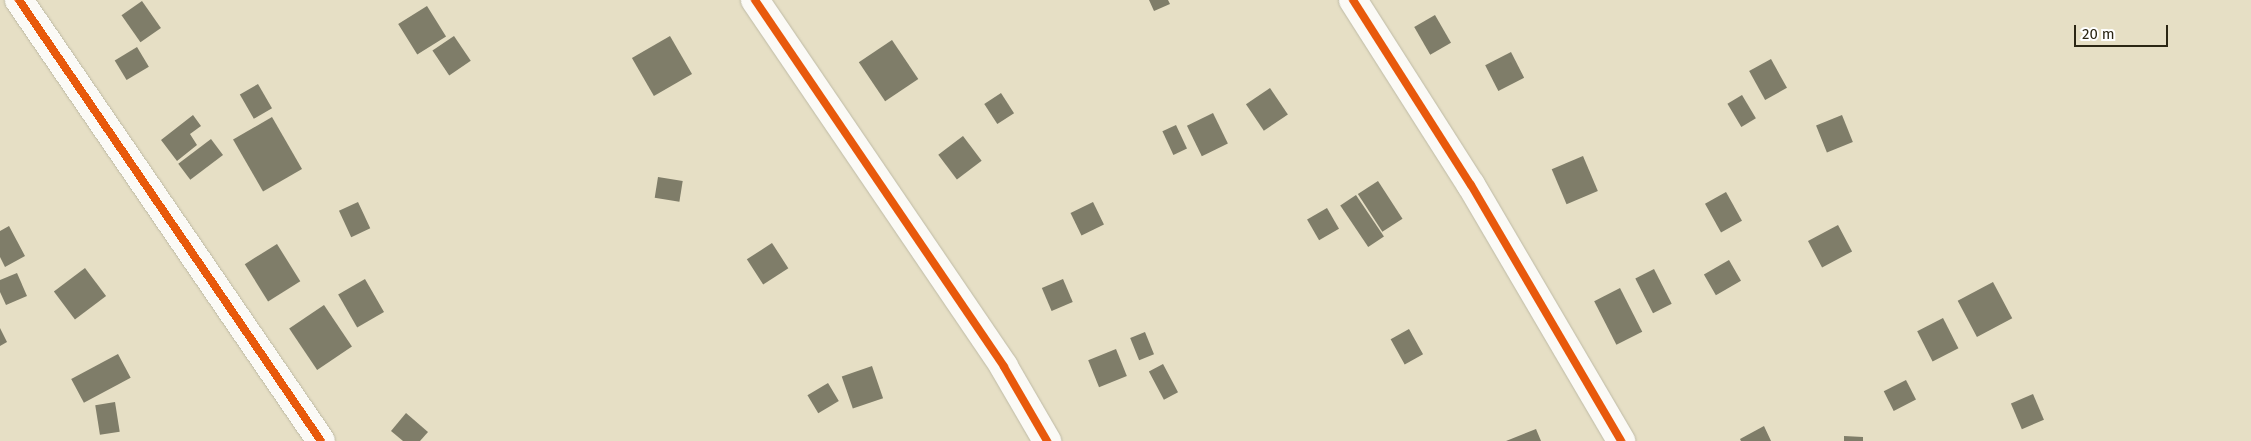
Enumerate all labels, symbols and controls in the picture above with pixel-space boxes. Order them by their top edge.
scale bar [2076,15,2170,47]
text: 20 m [2082,25,2115,43]

